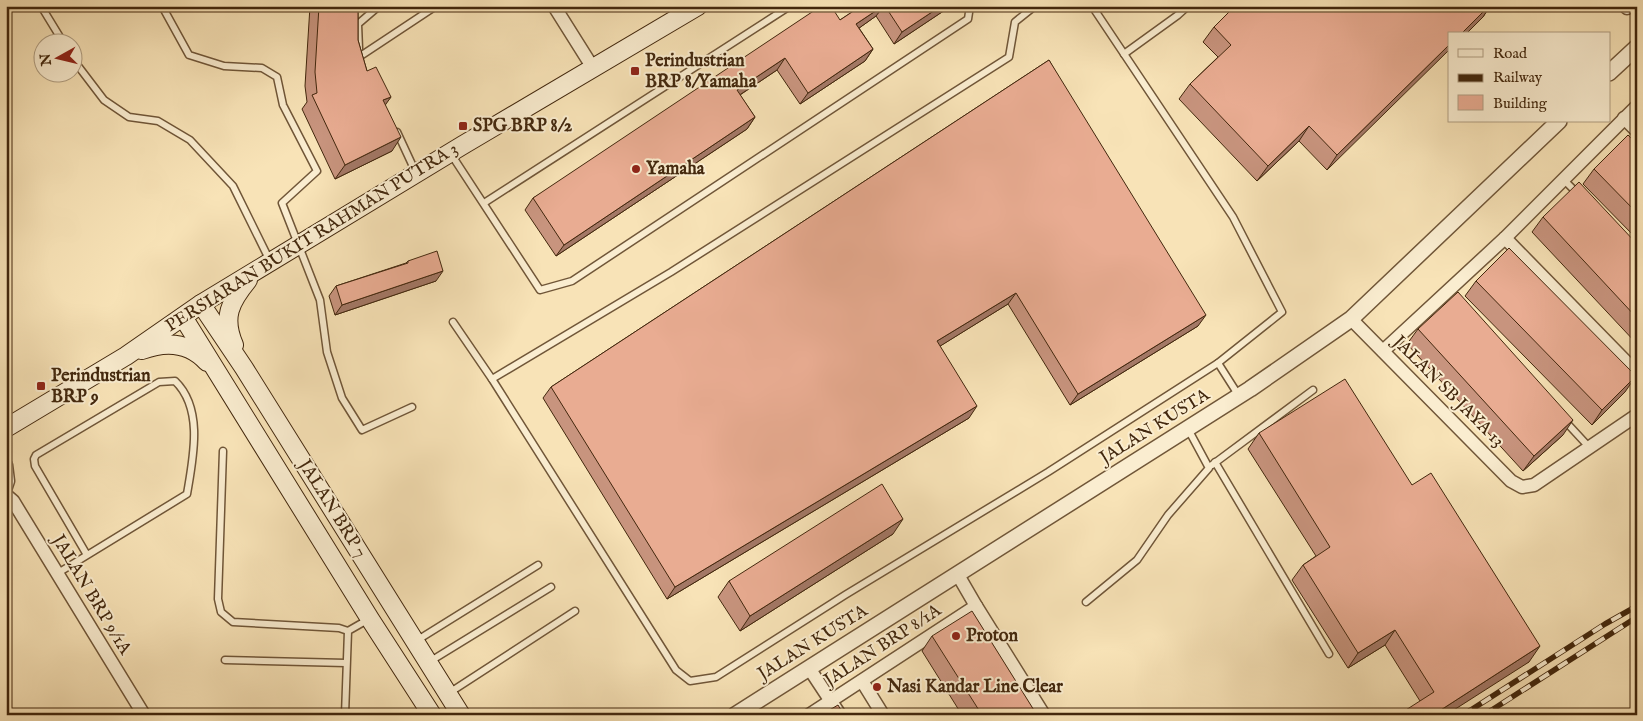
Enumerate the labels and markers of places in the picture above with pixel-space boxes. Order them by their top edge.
place label: Perindustrian BRP 8/Yamaha [645,50,758,94]
marker: Perindustrian BRP 8/Yamaha [629,65,641,77]
place label: SPG BRP 8/2 [473,115,573,138]
marker: SPG BRP 8/2 [457,120,469,132]
place label: Yamaha [646,158,706,181]
marker: Yamaha [630,163,642,175]
place label: Perindustrian BRP 9 [51,365,151,409]
marker: Perindustrian BRP 9 [35,380,47,392]
place label: Proton [966,625,1018,648]
marker: Proton [950,630,962,642]
place label: Nasi Kandar Line Clear [886,676,1063,699]
marker: Nasi Kandar Line Clear [871,681,883,693]

